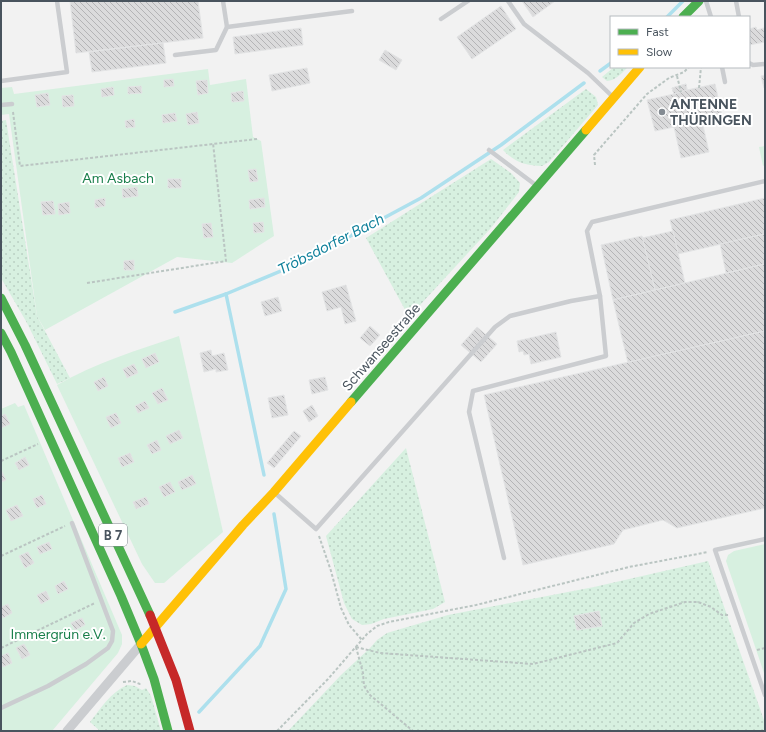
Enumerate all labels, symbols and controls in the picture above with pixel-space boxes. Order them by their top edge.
legend [610,16,750,68]
text: Fast [646,25,669,39]
text: Slow [646,45,673,59]
place label: ANTENNE THÜRINGEN [670,96,752,129]
marker: ANTENNE THÜRINGEN [657,107,667,117]
park label: Am Asbach [82,170,154,187]
water label: Tröbsdorfer Bach [275,209,387,279]
street label: Schwanseestraße [339,300,424,395]
road number: B 7 [99,524,127,546]
park label: Immergrün e.V. [10,626,106,643]

